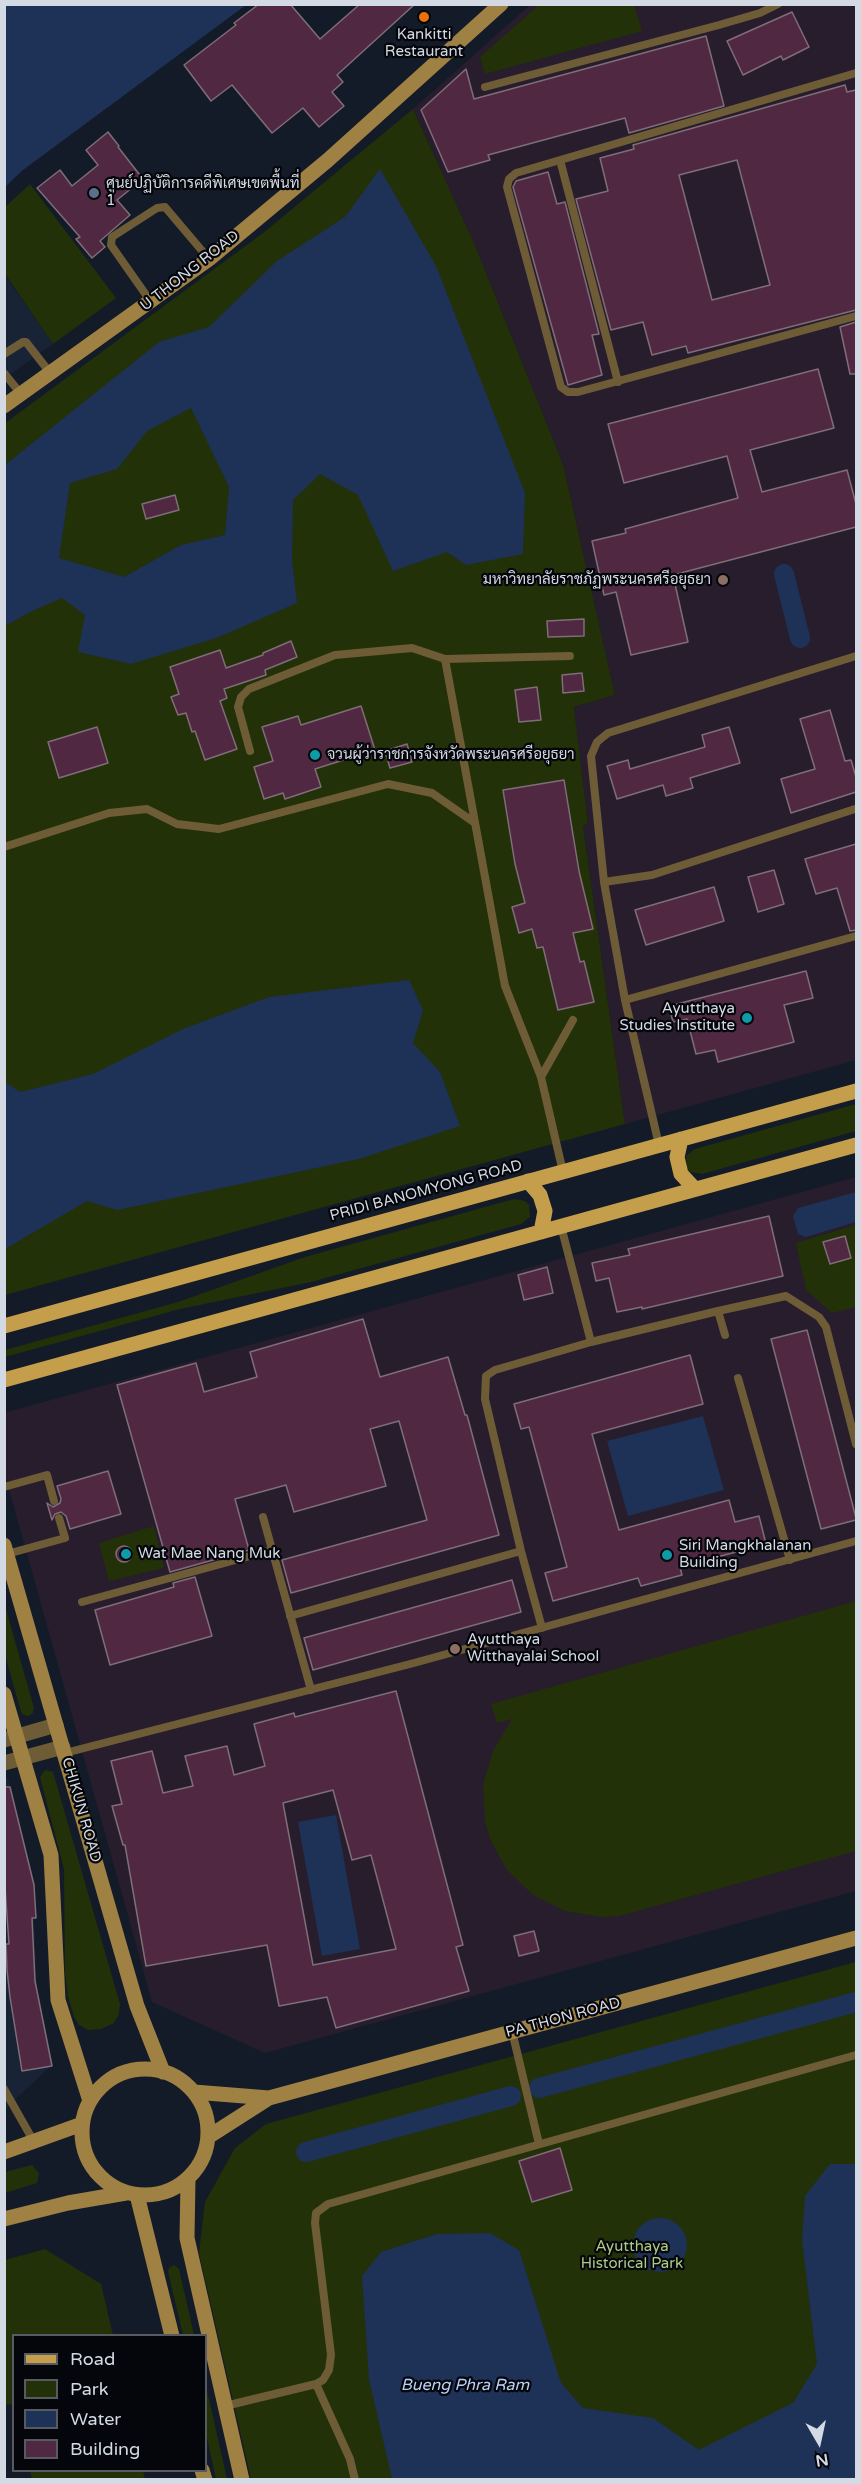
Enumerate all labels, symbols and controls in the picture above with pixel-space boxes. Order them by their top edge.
marker: Kankitti Restaurant [417,10,431,24]
place label: Kankitti Restaurant [385,26,463,61]
place label: ศูนย์ปฏิบัติการคดีพิเศษเขตพื้นที่ 1 [106,175,300,210]
marker: ศูนย์ปฏิบัติการคดีพิเศษเขตพื้นที่ 1 [87,186,101,200]
street label: U THONG ROAD [137,227,243,315]
place label: มหาวิทยาลัยราชภัฏพระนครศรีอยุธยา [483,571,711,589]
marker: มหาวิทยาลัยราชภัฏพระนครศรีอยุธยา [716,573,730,587]
place label: จวนผู้ว่าราชการจังหวัดพระนครศรีอยุธยา [327,746,574,764]
marker: จวนผู้ว่าราชการจังหวัดพระนครศรีอยุธยา [308,748,322,762]
place label: Ayutthaya Studies Institute [620,1000,735,1035]
marker: Ayutthaya Studies Institute [740,1011,754,1025]
street label: PRIDI BANOMYONG ROAD [328,1157,524,1225]
place label: Siri Mangkhalanan Building [679,1537,811,1572]
place label: Wat Mae Nang Muk [138,1545,280,1563]
marker: Wat Mae Nang Muk [119,1547,133,1561]
marker: Siri Mangkhalanan Building [660,1548,674,1562]
place label: Ayutthaya Witthayalai School [467,1631,599,1666]
marker: Ayutthaya Witthayalai School [448,1642,462,1656]
street label: CHIKUN ROAD [57,1755,105,1865]
street label: PA THON ROAD [504,1994,622,2042]
park label: Ayutthaya Historical Park [581,2238,683,2273]
legend [12,2334,207,2472]
text: Road [70,2348,115,2370]
water label: Bueng Phra Ram [401,2376,529,2396]
text: Park [70,2378,108,2400]
text: Water [70,2408,121,2430]
north arrow [789,2412,849,2472]
text: Building [70,2438,140,2460]
text: N [814,2449,830,2471]

